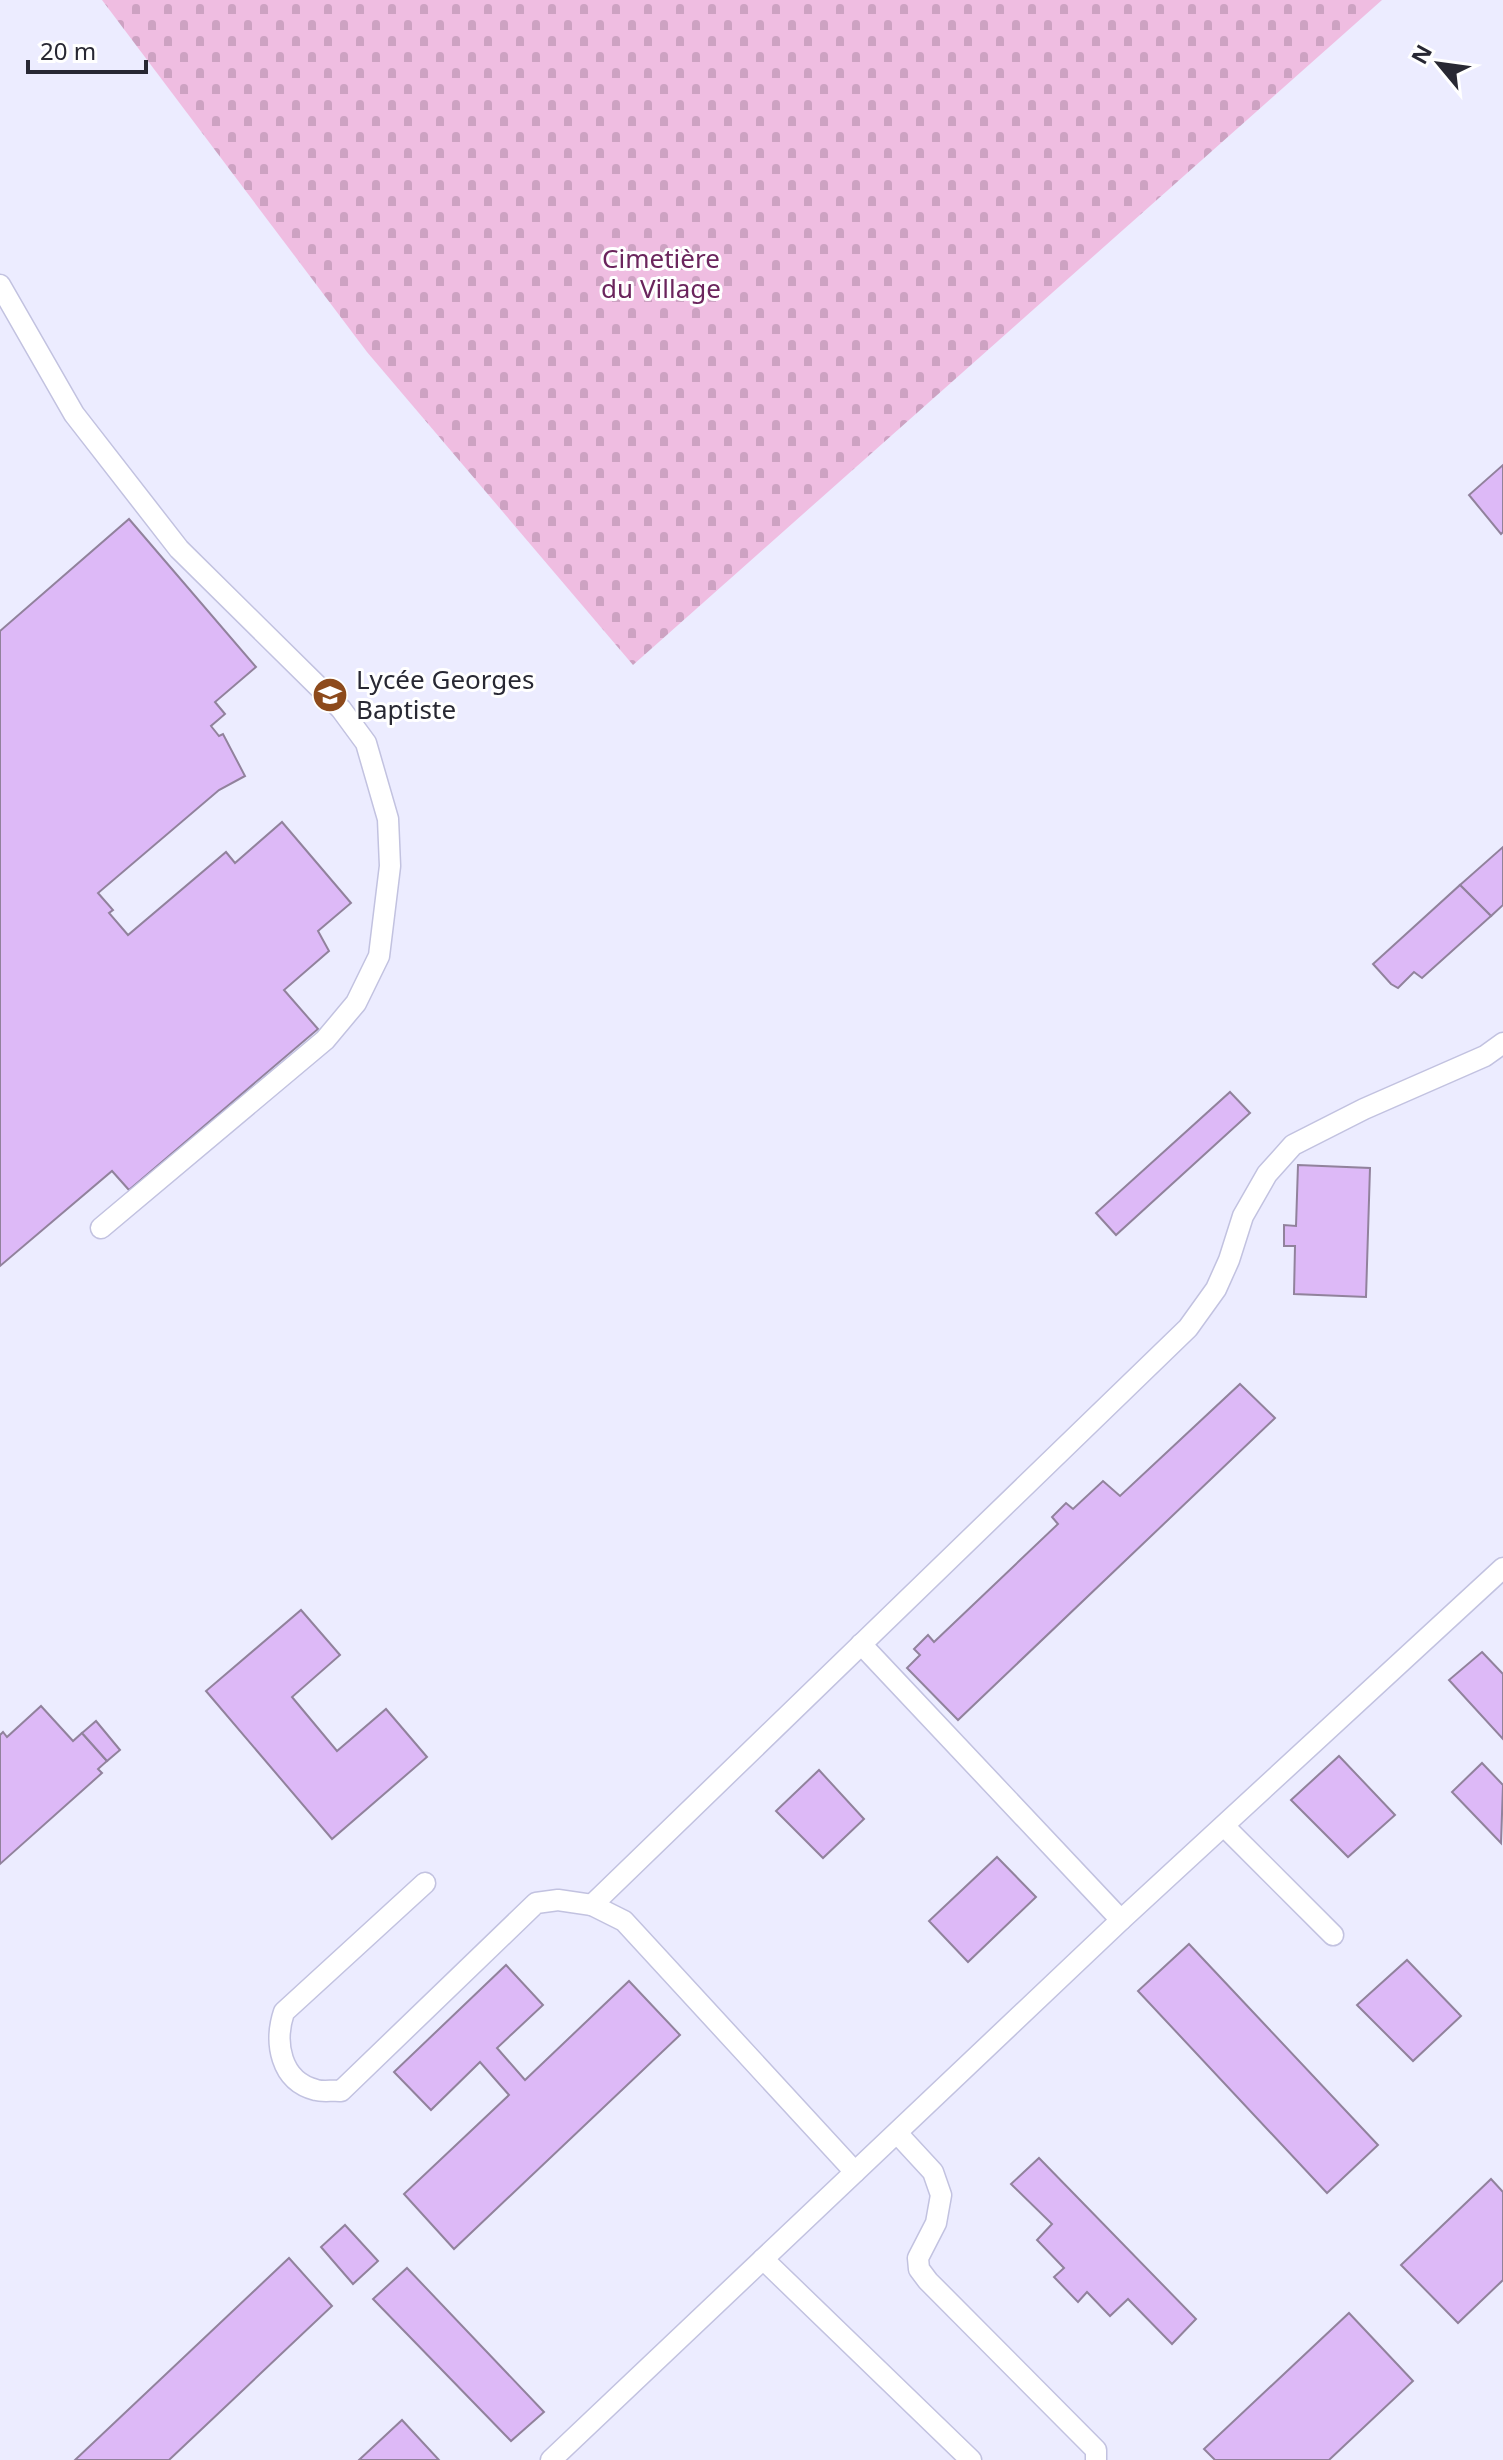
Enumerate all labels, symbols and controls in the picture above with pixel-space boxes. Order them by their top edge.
scale bar [28,24,146,74]
north arrow [1399,24,1479,104]
text: 20 m [40,34,96,67]
text: N [1403,39,1438,69]
park label: Cimetière du Village [601,240,721,306]
place label: Lycée Georges Baptiste [356,661,534,727]
school or university icon: Lycée Georges Baptiste [311,676,349,714]

